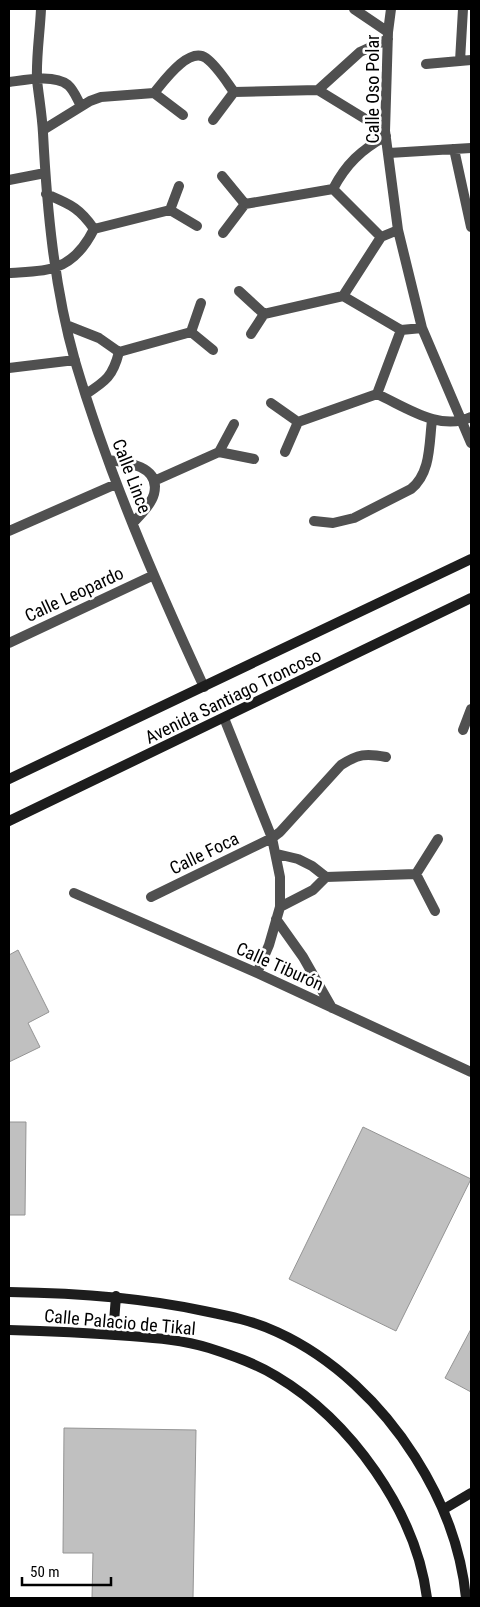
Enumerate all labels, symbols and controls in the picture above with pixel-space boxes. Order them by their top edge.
street label: Calle Oso Polar [362,34,383,143]
street label: Calle Lince [108,436,156,516]
street label: Calle Leopardo [21,562,127,626]
street label: Avenida Santiago Troncoso [142,644,324,748]
street label: Calle Foca [166,827,242,879]
street label: Calle Tiburón [233,937,327,995]
street label: Calle Palacio de Tikal [43,1305,197,1339]
scale bar [22,1554,111,1586]
text: 50 m [30,1563,60,1581]

